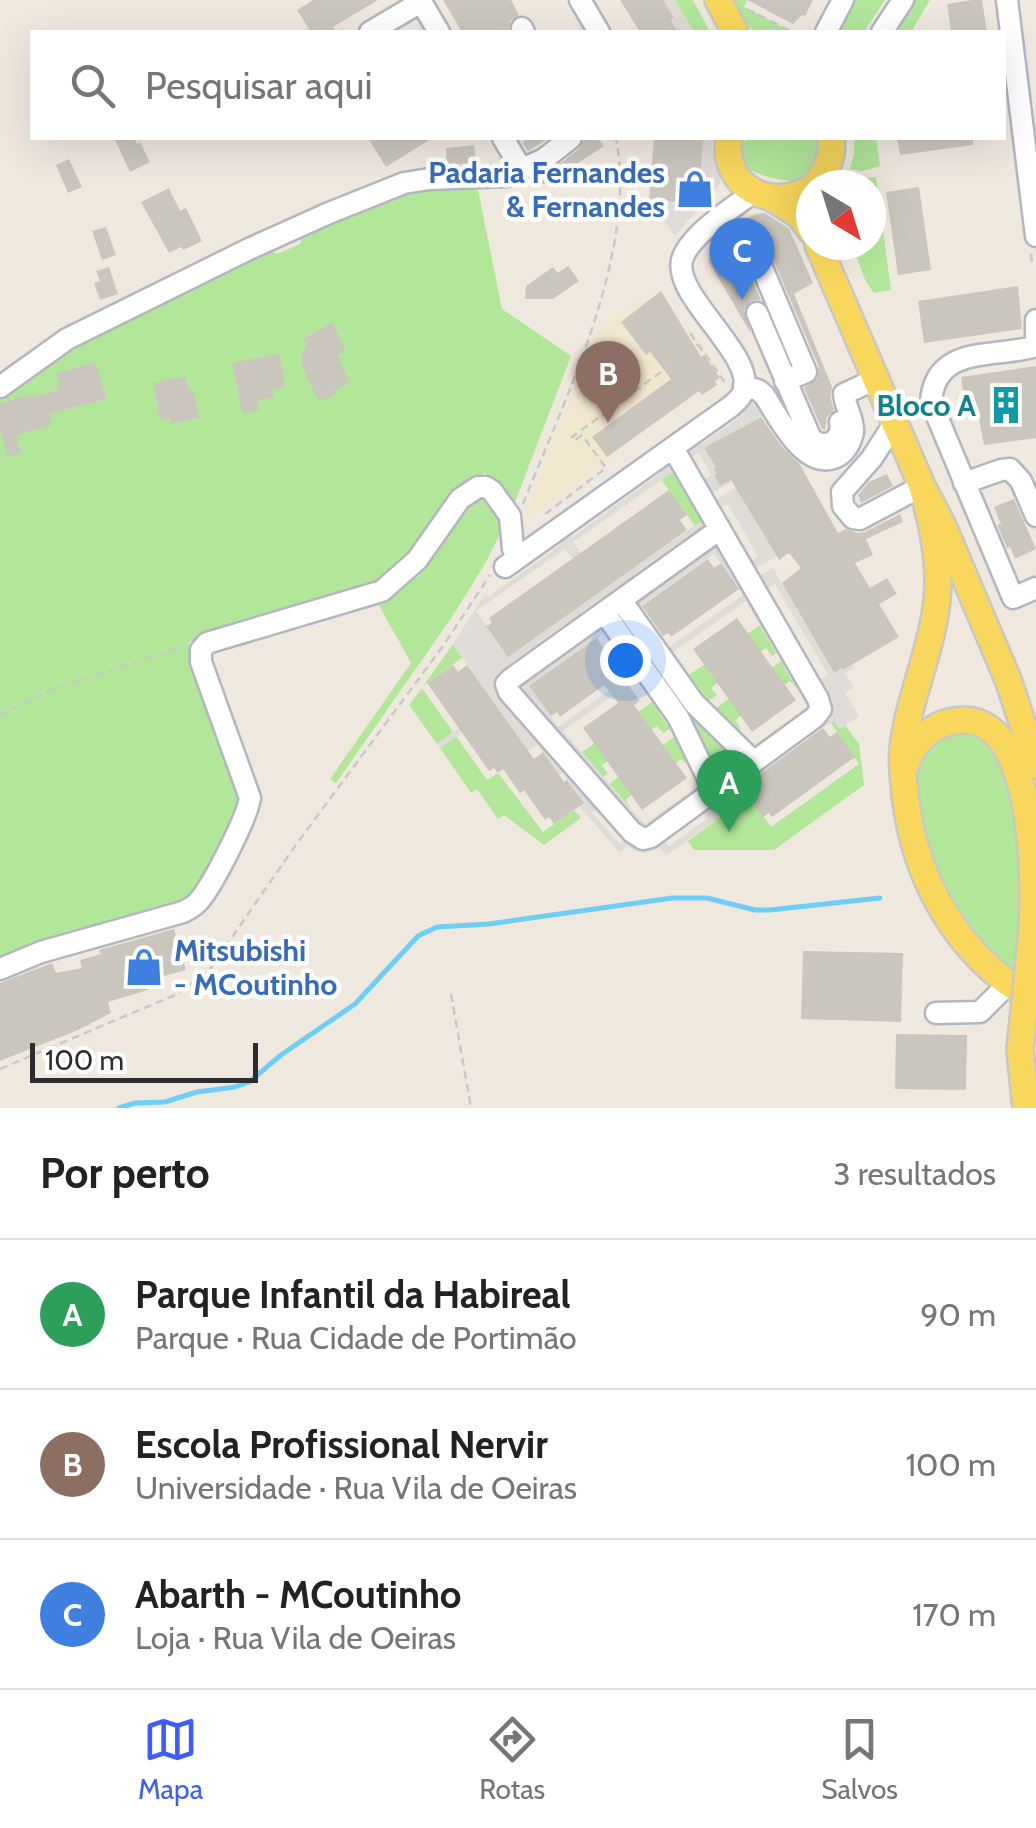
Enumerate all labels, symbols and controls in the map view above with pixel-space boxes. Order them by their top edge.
search box [30,30,1006,140]
icon: search [65,58,120,113]
text: Pesquisar aqui [145,62,372,109]
place label: Padaria Fernandes & Fernandes [428,154,665,225]
shop icon: Padaria Fernandes & Fernandes [674,168,716,210]
north arrow [796,170,886,260]
pin: C [710,218,774,300]
pin: B [576,340,640,423]
building icon: Bloco A [985,384,1027,426]
place label: Bloco A [876,387,976,424]
your location [600,635,651,686]
pin: A [696,750,762,832]
place label: Mitsubishi - MCoutinho [174,932,337,1003]
shop icon: Mitsubishi - MCoutinho [123,946,165,988]
scale bar [30,1038,258,1082]
text: 100 m [45,1043,124,1077]
text: Por perto [40,1147,210,1199]
text: 3 resultados [833,1154,996,1193]
text: Parque Infantil da Habireal [135,1271,570,1318]
text: A [62,1295,83,1334]
text: 90 m [920,1295,996,1334]
text: Parque · Rua Cidade de Portimão [135,1318,577,1357]
text: Escola Profissional Nervir [135,1421,548,1468]
text: B [62,1445,83,1484]
text: 100 m [906,1445,996,1484]
text: Universidade · Rua Vila de Oeiras [135,1468,577,1507]
text: Abarth - MCoutinho [135,1571,462,1618]
text: C [63,1595,82,1634]
text: 170 m [912,1595,996,1634]
text: Loja · Rua Vila de Oeiras [135,1618,456,1657]
tab: Mapa [138,1712,203,1806]
tab: Rotas [479,1712,545,1806]
tab: Salvos [821,1712,898,1806]

